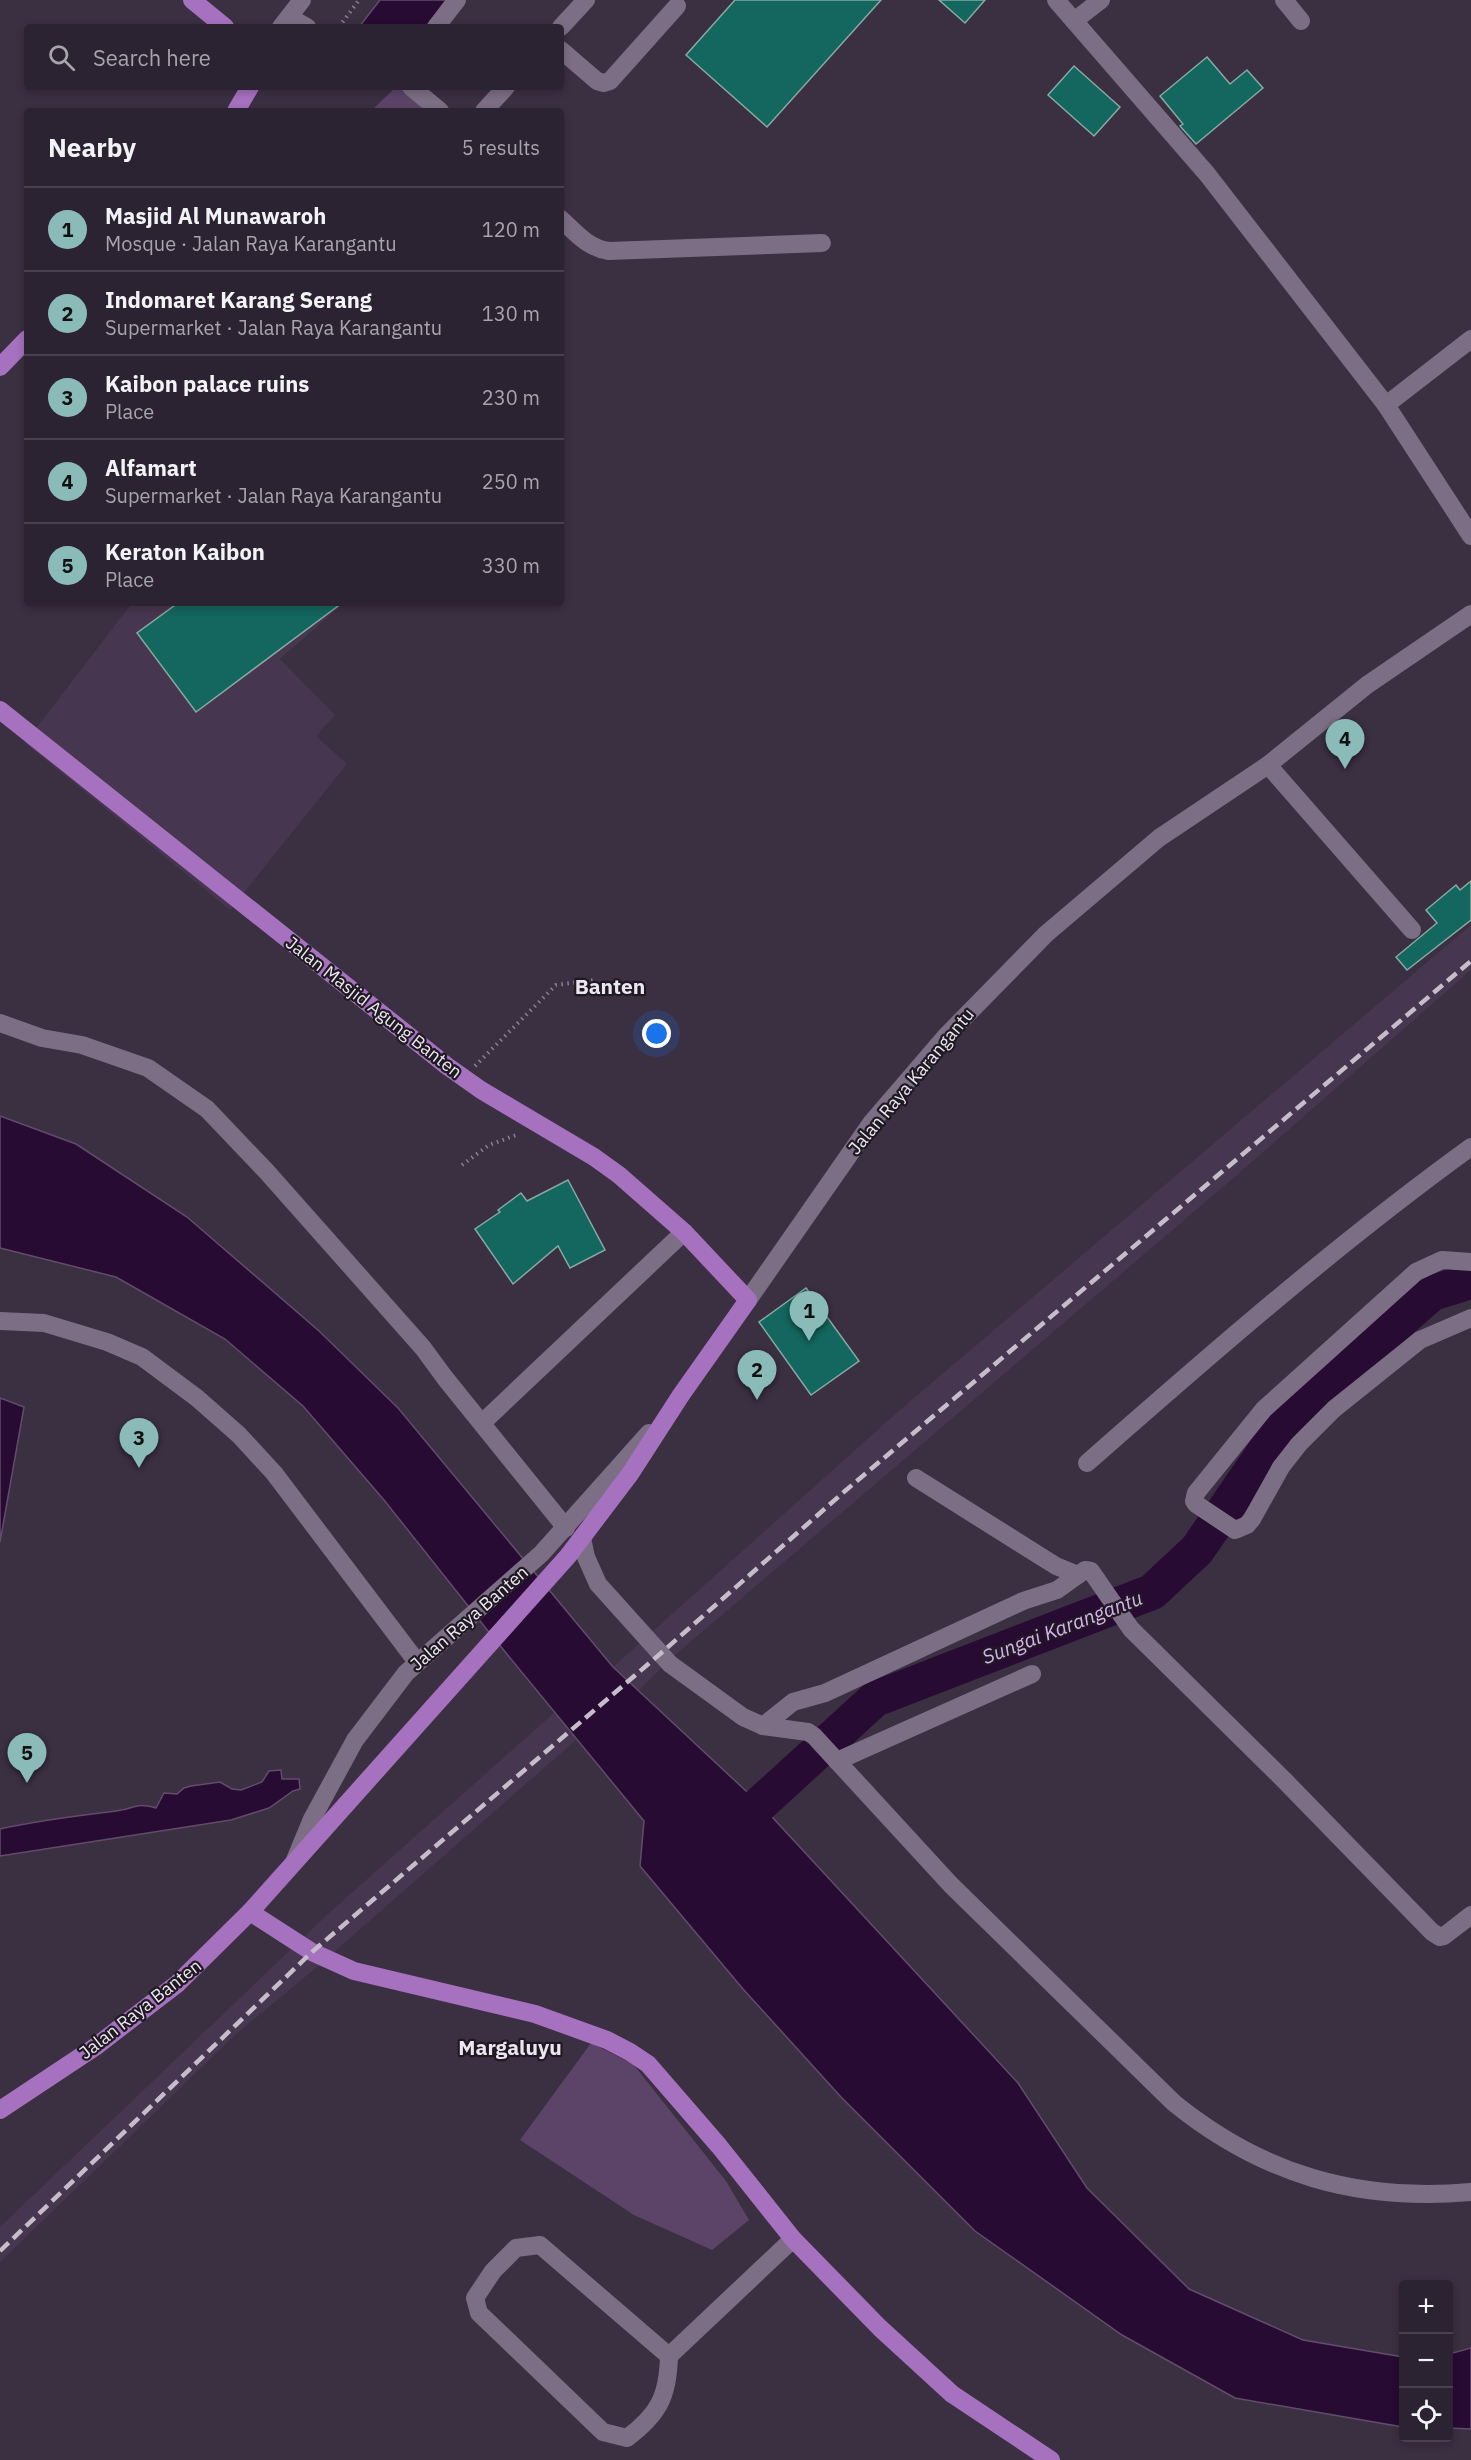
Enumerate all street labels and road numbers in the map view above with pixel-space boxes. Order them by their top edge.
street label: Jalan Masjid Agung Banten [281,931,467,1083]
street label: Jalan Raya Karangantu [843,1003,979,1159]
street label: Jalan Raya Banten [405,1560,533,1676]
street label: Jalan Raya Banten [74,1954,206,2064]

